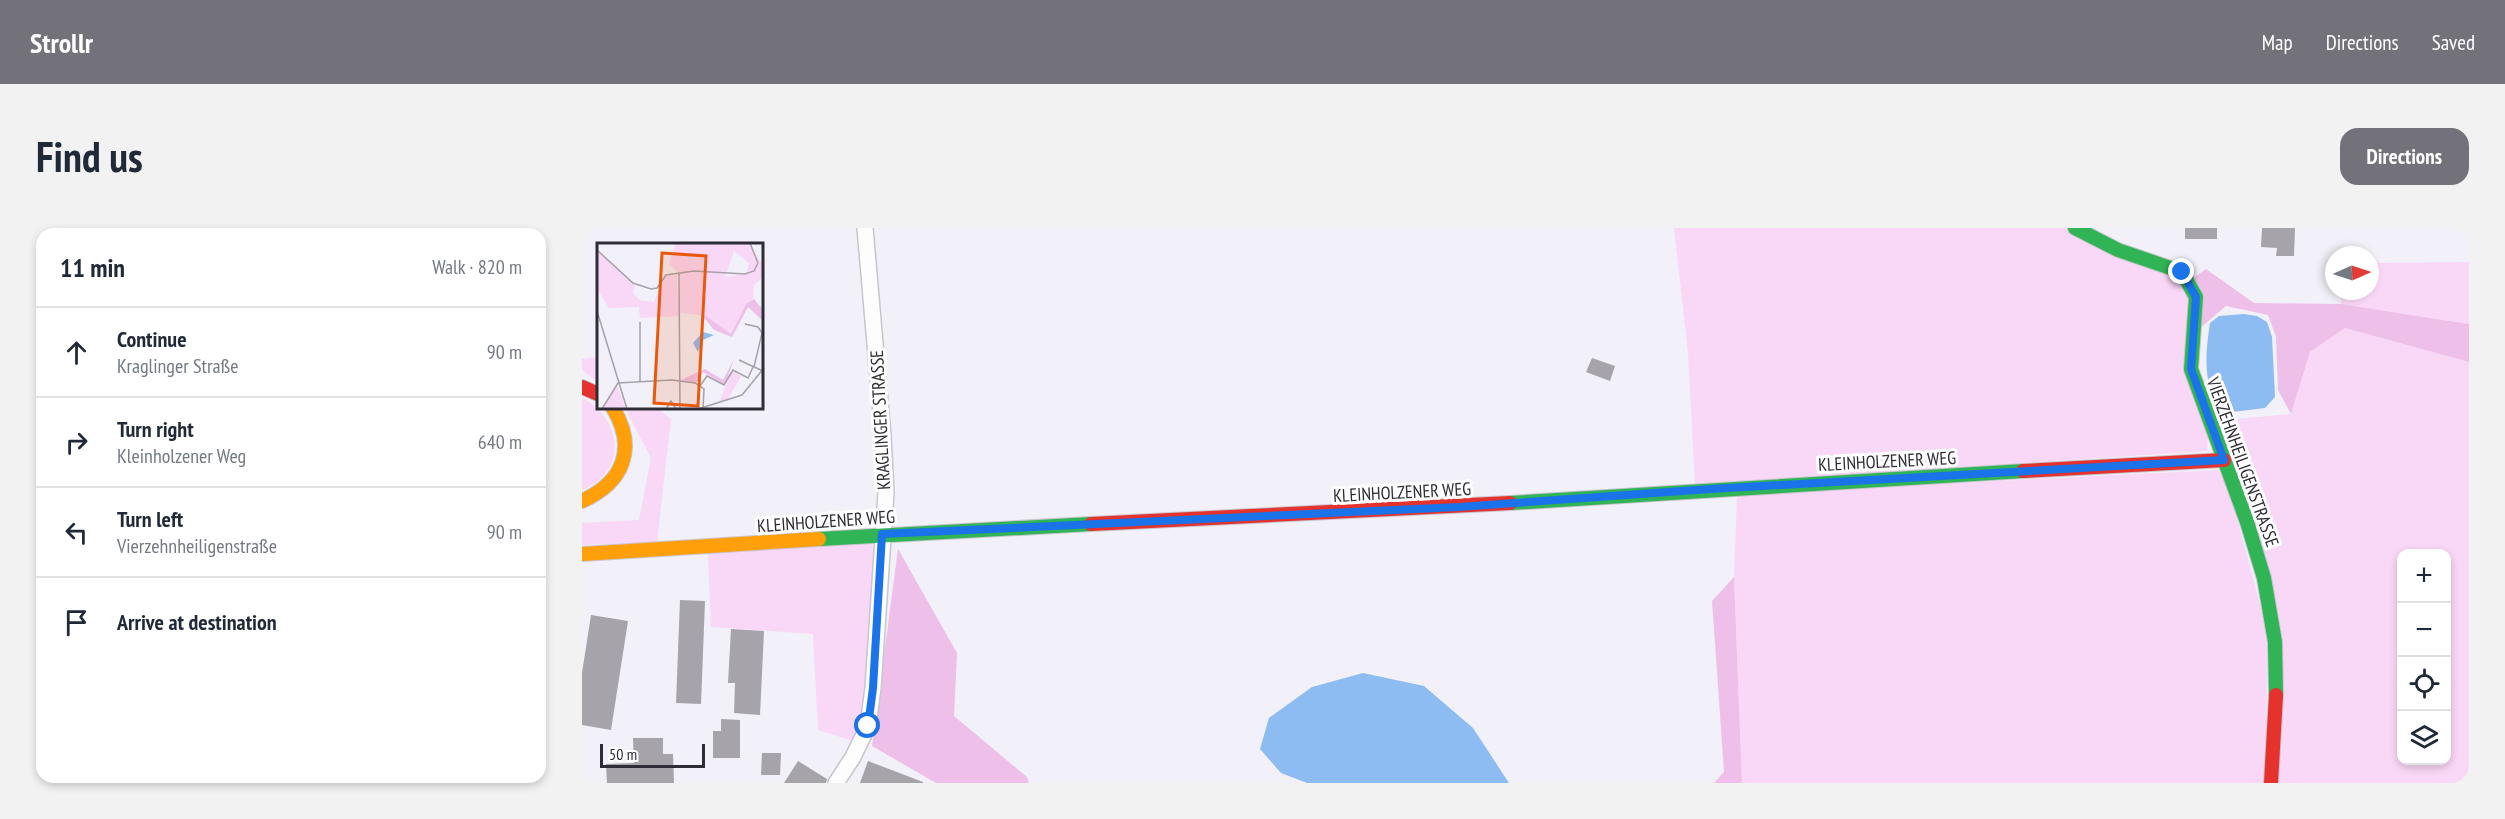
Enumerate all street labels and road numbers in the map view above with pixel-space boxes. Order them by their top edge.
street label: KRAGLINGER STRASSE [865,349,895,491]
street label: VIERZEHNHEILIGENSTRASSE [2201,373,2284,550]
street label: KLEINHOLZENER WEG [1817,446,1957,476]
street label: KLEINHOLZENER WEG [1332,477,1472,507]
street label: KLEINHOLZENER WEG [756,505,896,537]

